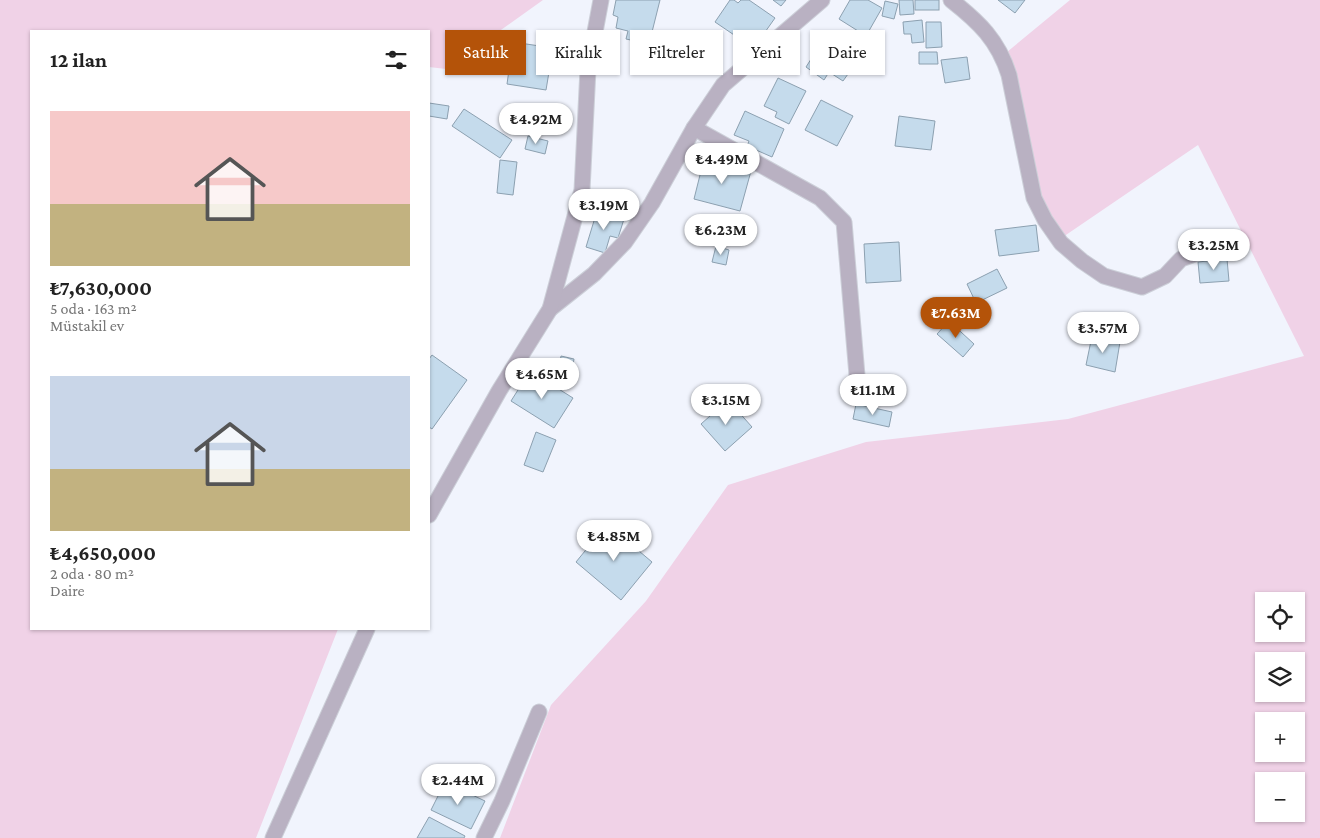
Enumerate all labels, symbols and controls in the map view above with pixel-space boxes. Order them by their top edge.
chip: Satılık [445,30,526,75]
chip: Kiralık [536,30,620,75]
chip: Filtreler [630,30,723,75]
chip: Yeni [733,30,800,75]
chip: Daire [810,30,885,75]
icon: filters [382,46,410,74]
text: 12 ilan [50,48,107,72]
pin: ₺4.92M [495,102,577,145]
text: ₺4.92M [510,110,562,127]
pin: ₺4.49M [681,142,763,185]
icon: home [185,144,275,234]
text: ₺4.49M [696,150,748,167]
pin: ₺3.19M [563,188,645,231]
text: ₺3.19M [579,196,629,213]
pin: ₺6.23M [680,214,762,256]
text: ₺6.23M [695,221,747,238]
pin: ₺3.25M [1173,228,1255,271]
text: ₺3.25M [1189,236,1239,253]
text: ₺7,630,000 [50,276,152,300]
pin: ₺7.63M [915,296,997,339]
text: 5 oda · 163 m² [50,300,137,317]
text: ₺7.63M [932,304,980,321]
pin: ₺3.57M [1062,312,1144,354]
text: Müstakil ev [50,317,124,334]
text: ₺3.57M [1078,319,1128,336]
pin: ₺4.65M [501,358,583,400]
text: ₺4.65M [516,365,568,382]
pin: ₺11.1M [832,374,914,416]
text: ₺11.1M [851,381,895,398]
pin: ₺3.15M [685,384,767,426]
text: ₺3.15M [702,391,750,408]
icon: home [185,409,275,499]
pin: ₺4.85M [573,520,655,562]
text: ₺4.85M [588,527,640,544]
text: ₺4,650,000 [50,541,156,565]
text: 2 oda · 80 m² [50,565,134,582]
text: Daire [50,582,85,599]
map controls [1255,592,1305,822]
button: locate [1255,592,1305,642]
button: layers [1255,652,1305,702]
button: + [1255,712,1305,762]
pin: ₺2.44M [417,764,499,806]
text: ₺2.44M [432,771,484,788]
button: − [1255,772,1305,822]

